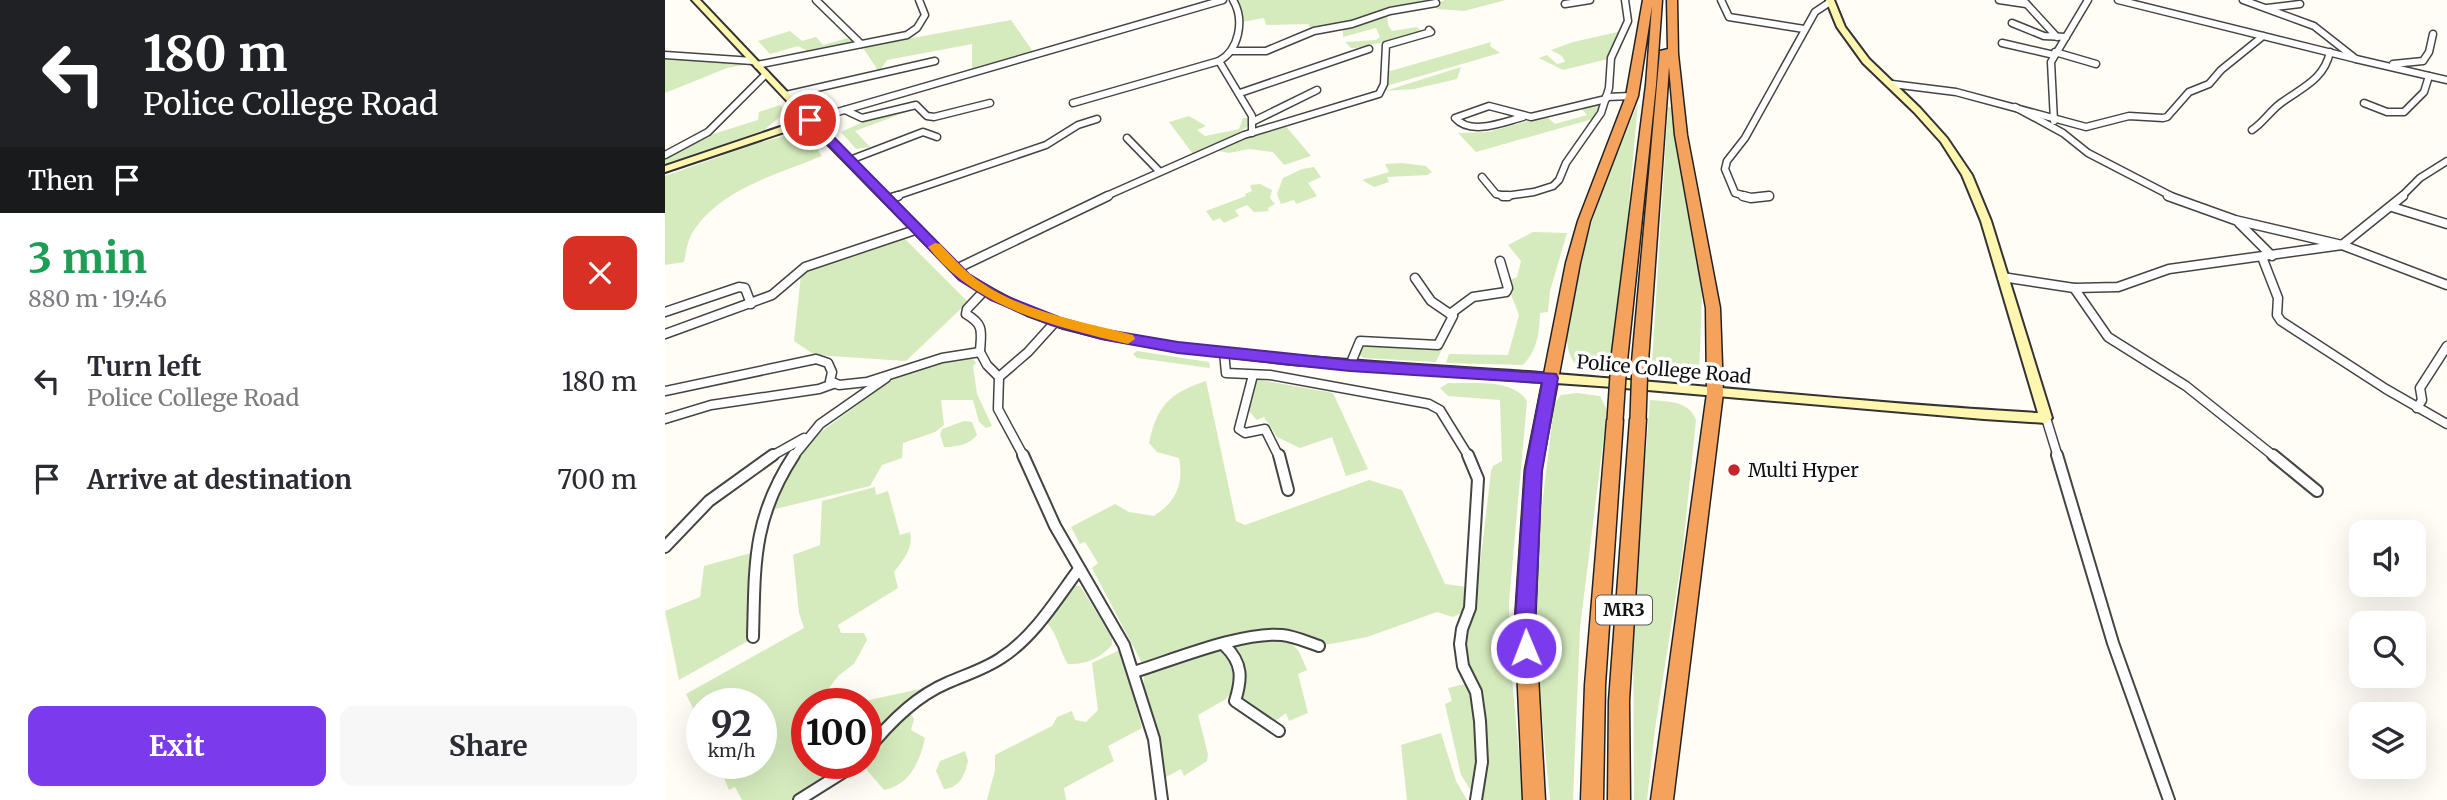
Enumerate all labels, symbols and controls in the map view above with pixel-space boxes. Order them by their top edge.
text: 180 m [143,23,288,84]
icon: left [28,28,119,119]
text: Police College Road [143,84,438,124]
pin [780,90,840,150]
icon: arrive [791,101,829,139]
icon: arrive [108,161,146,199]
text: Then [28,164,94,197]
text: 3 min [28,232,147,284]
button: close [563,236,637,310]
text: 880 m · 19:46 [28,284,167,313]
street label: Police College Road [1576,349,1752,389]
text: Turn left [87,350,201,383]
icon: left [28,362,66,400]
text: 180 m [562,365,637,398]
text: Police College Road [87,383,299,412]
place label: Multi Hyper [1748,458,1859,482]
icon: arrive [28,460,66,498]
marker: Multi Hyper [1726,462,1742,478]
text: Arrive at destination [87,463,352,496]
text: 700 m [557,463,637,496]
map controls [2349,520,2426,779]
button: sound [2349,520,2426,597]
road number: MR3 [1596,596,1652,624]
position arrow [1489,611,1563,685]
button: search [2349,611,2426,688]
speed limit sign: 100 [791,688,882,779]
text: 92 [711,702,752,746]
button: layers [2349,702,2426,779]
button: Exit [28,706,326,786]
button: Share [340,706,637,786]
text: km/h [708,739,755,762]

